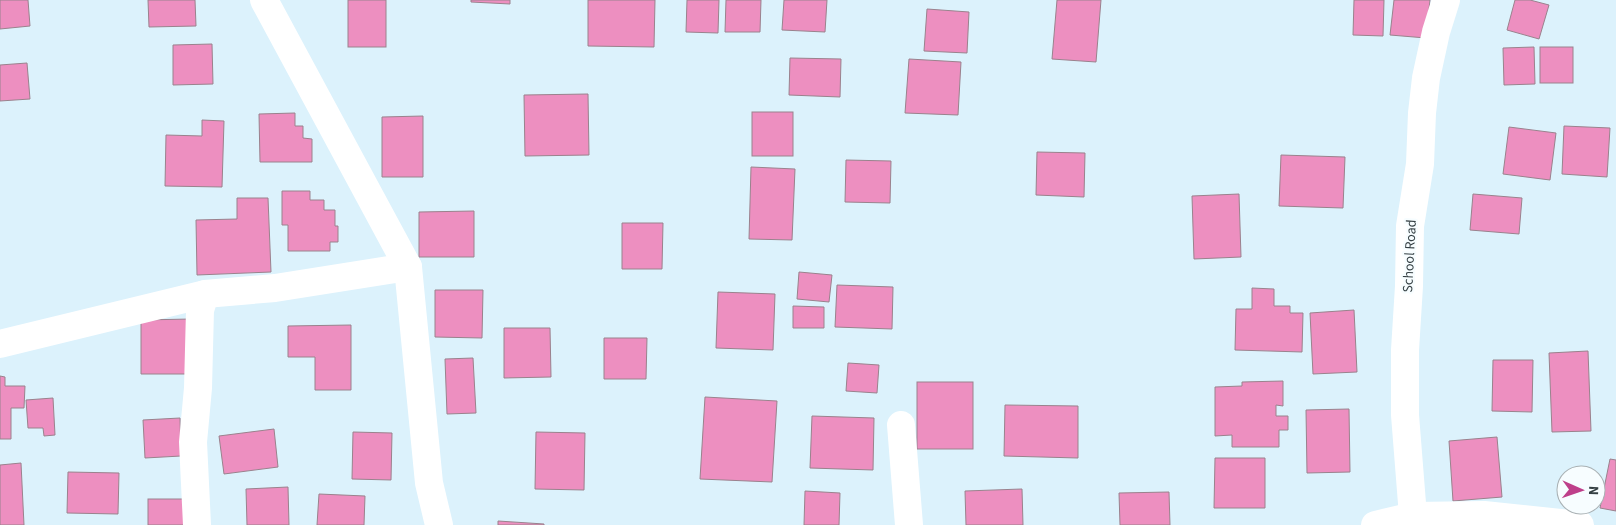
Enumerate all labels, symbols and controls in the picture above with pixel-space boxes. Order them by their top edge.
street label: School Road [1398,219,1422,293]
north arrow [1556,465,1606,515]
text: N [1583,485,1603,495]

